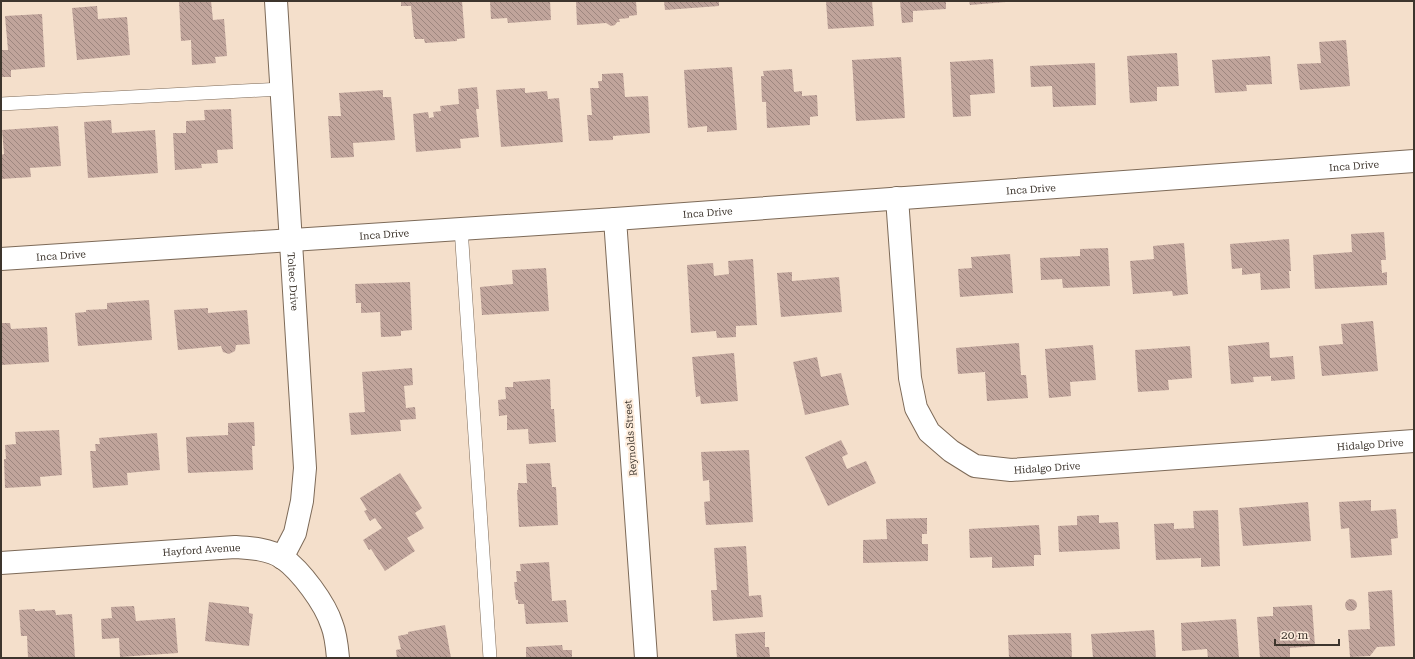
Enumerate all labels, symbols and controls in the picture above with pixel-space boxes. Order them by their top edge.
street label: Inca Drive [1329,159,1380,173]
street label: Inca Drive [1006,182,1057,197]
street label: Inca Drive [682,205,733,220]
street label: Inca Drive [359,227,410,242]
street label: Inca Drive [36,248,87,263]
street label: Toltec Drive [286,252,300,312]
street label: Reynolds Street [622,399,639,476]
street label: Hidalgo Drive [1336,437,1404,453]
street label: Hidalgo Drive [1013,460,1081,476]
street label: Hayford Avenue [162,542,241,558]
scale bar [1275,621,1339,647]
text: 20 m [1281,628,1308,642]

